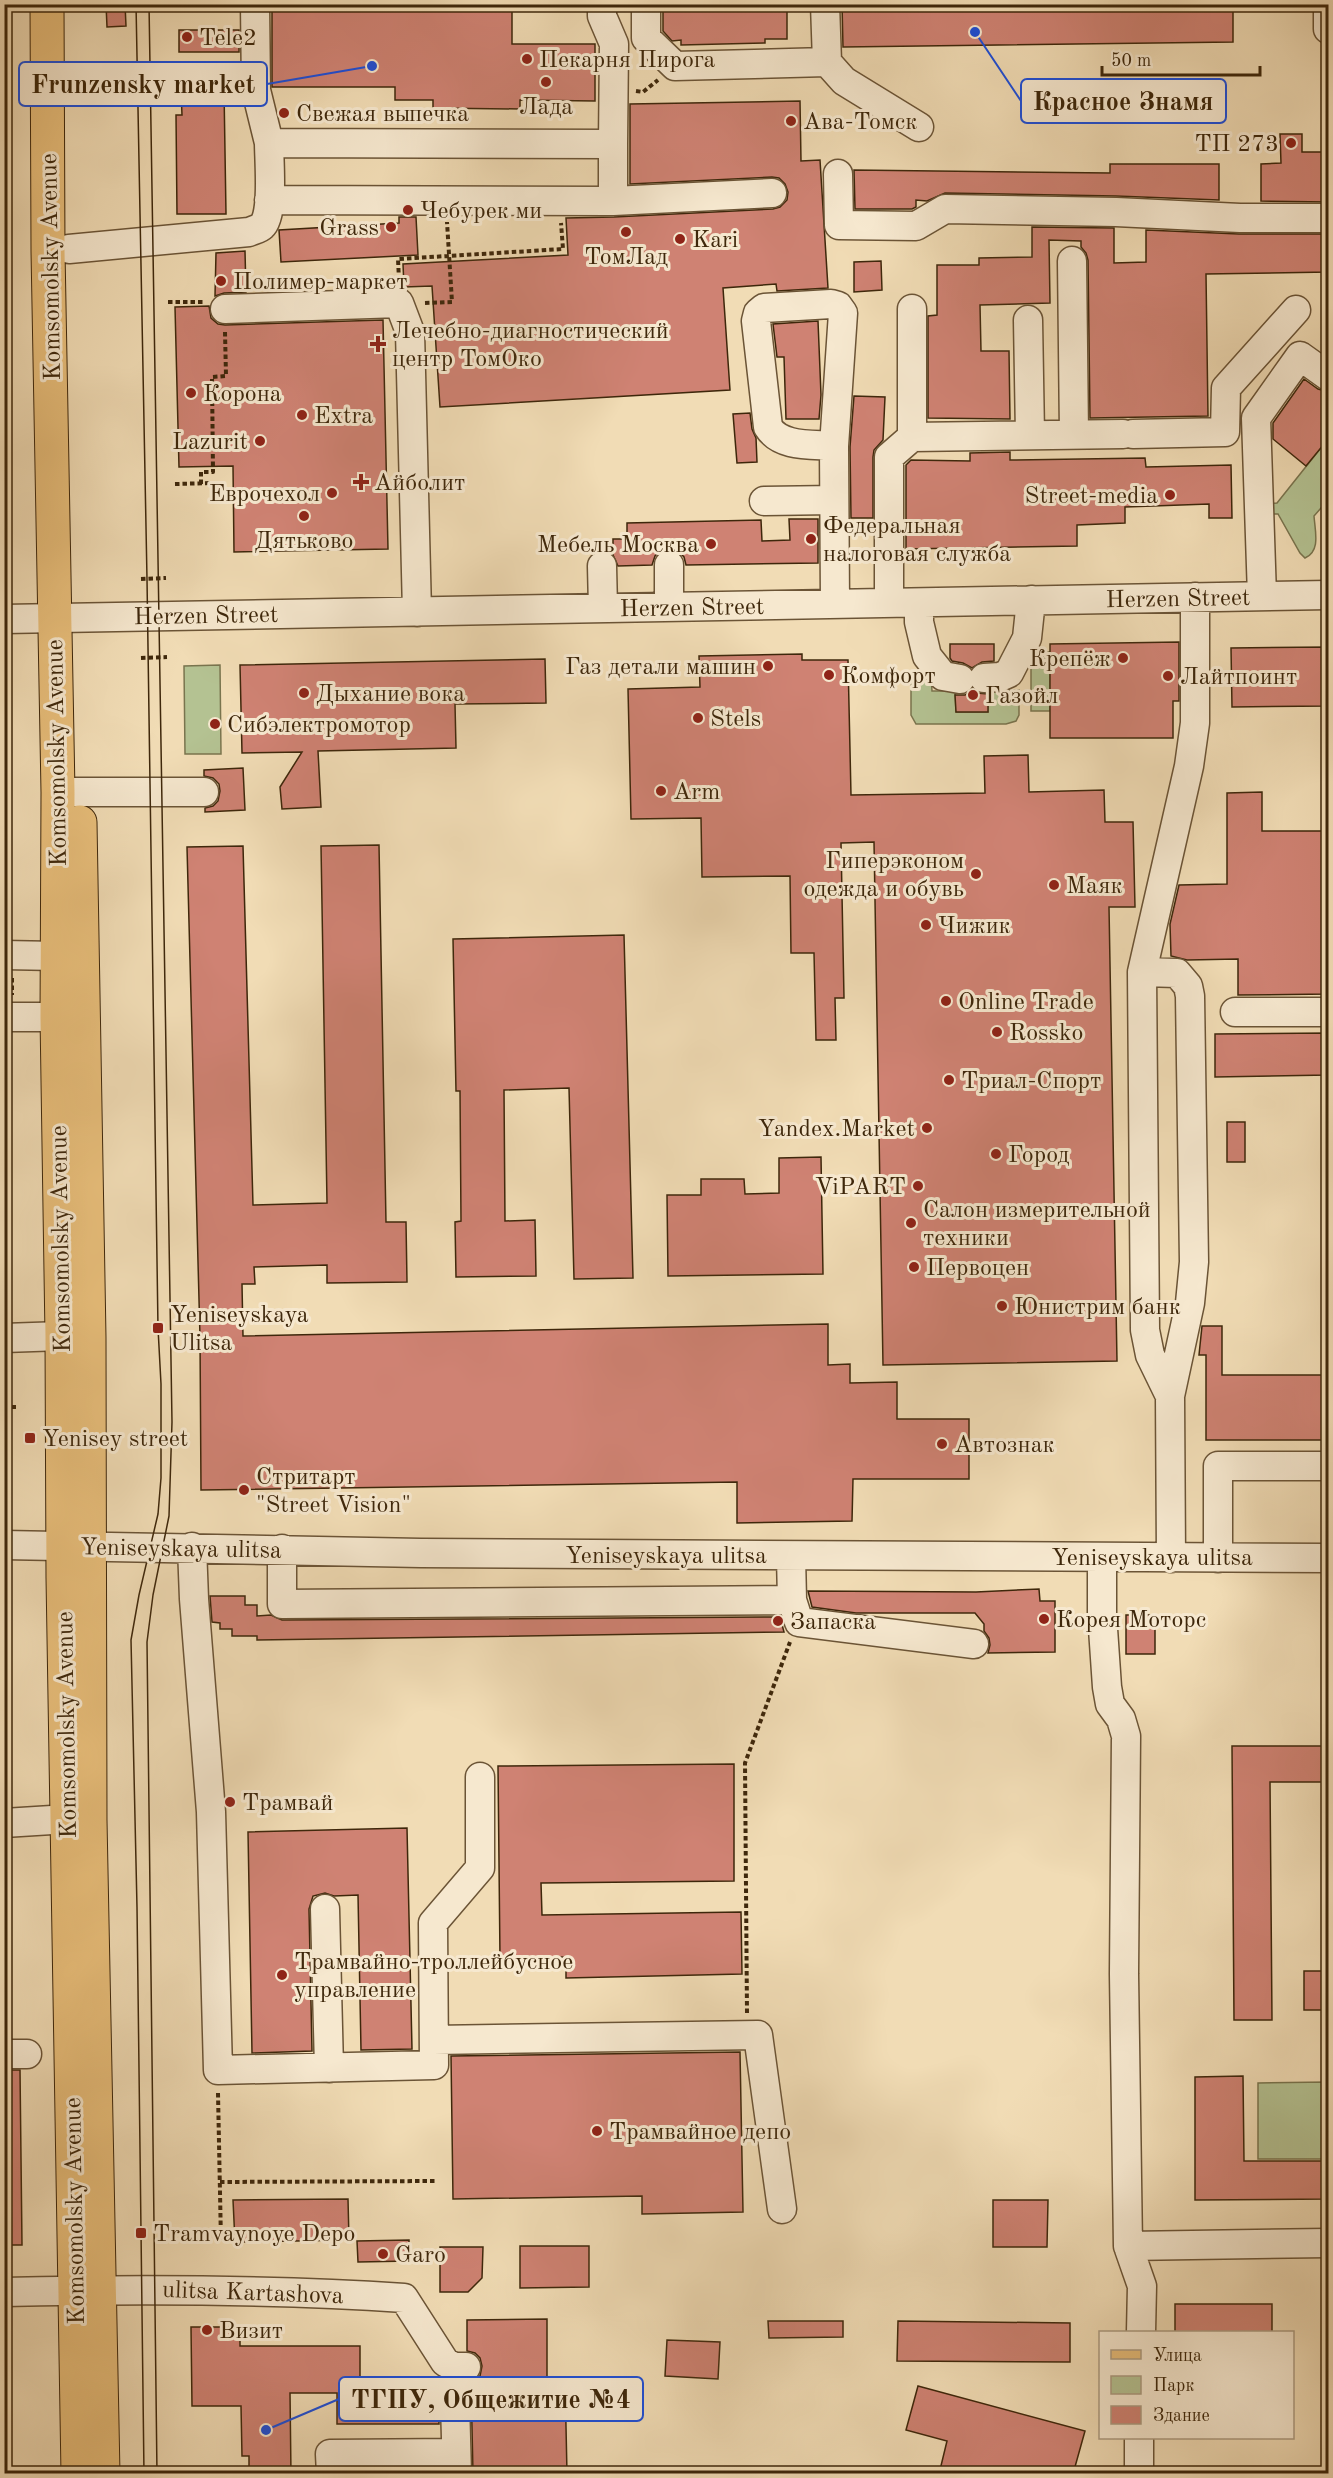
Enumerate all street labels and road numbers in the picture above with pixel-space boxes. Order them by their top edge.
street label: Komsomolsky Avenue [38,153,66,381]
street label: Herzen Street [1106,587,1251,613]
street label: Herzen Street [620,596,765,622]
street label: Herzen Street [134,604,279,630]
street label: Komsomolsky Avenue [44,639,72,867]
street label: Komsomolsky Avenue [48,1125,76,1353]
street label: Yeniseyskaya ulitsa [80,1536,282,1564]
street label: Yeniseyskaya ulitsa [565,1545,767,1569]
street label: Yeniseyskaya ulitsa [1051,1547,1253,1571]
street label: Komsomolsky Avenue [54,1611,82,1839]
street label: Komsomolsky Avenue [62,2097,90,2325]
street label: ulitsa Kartashova [162,2279,344,2309]

